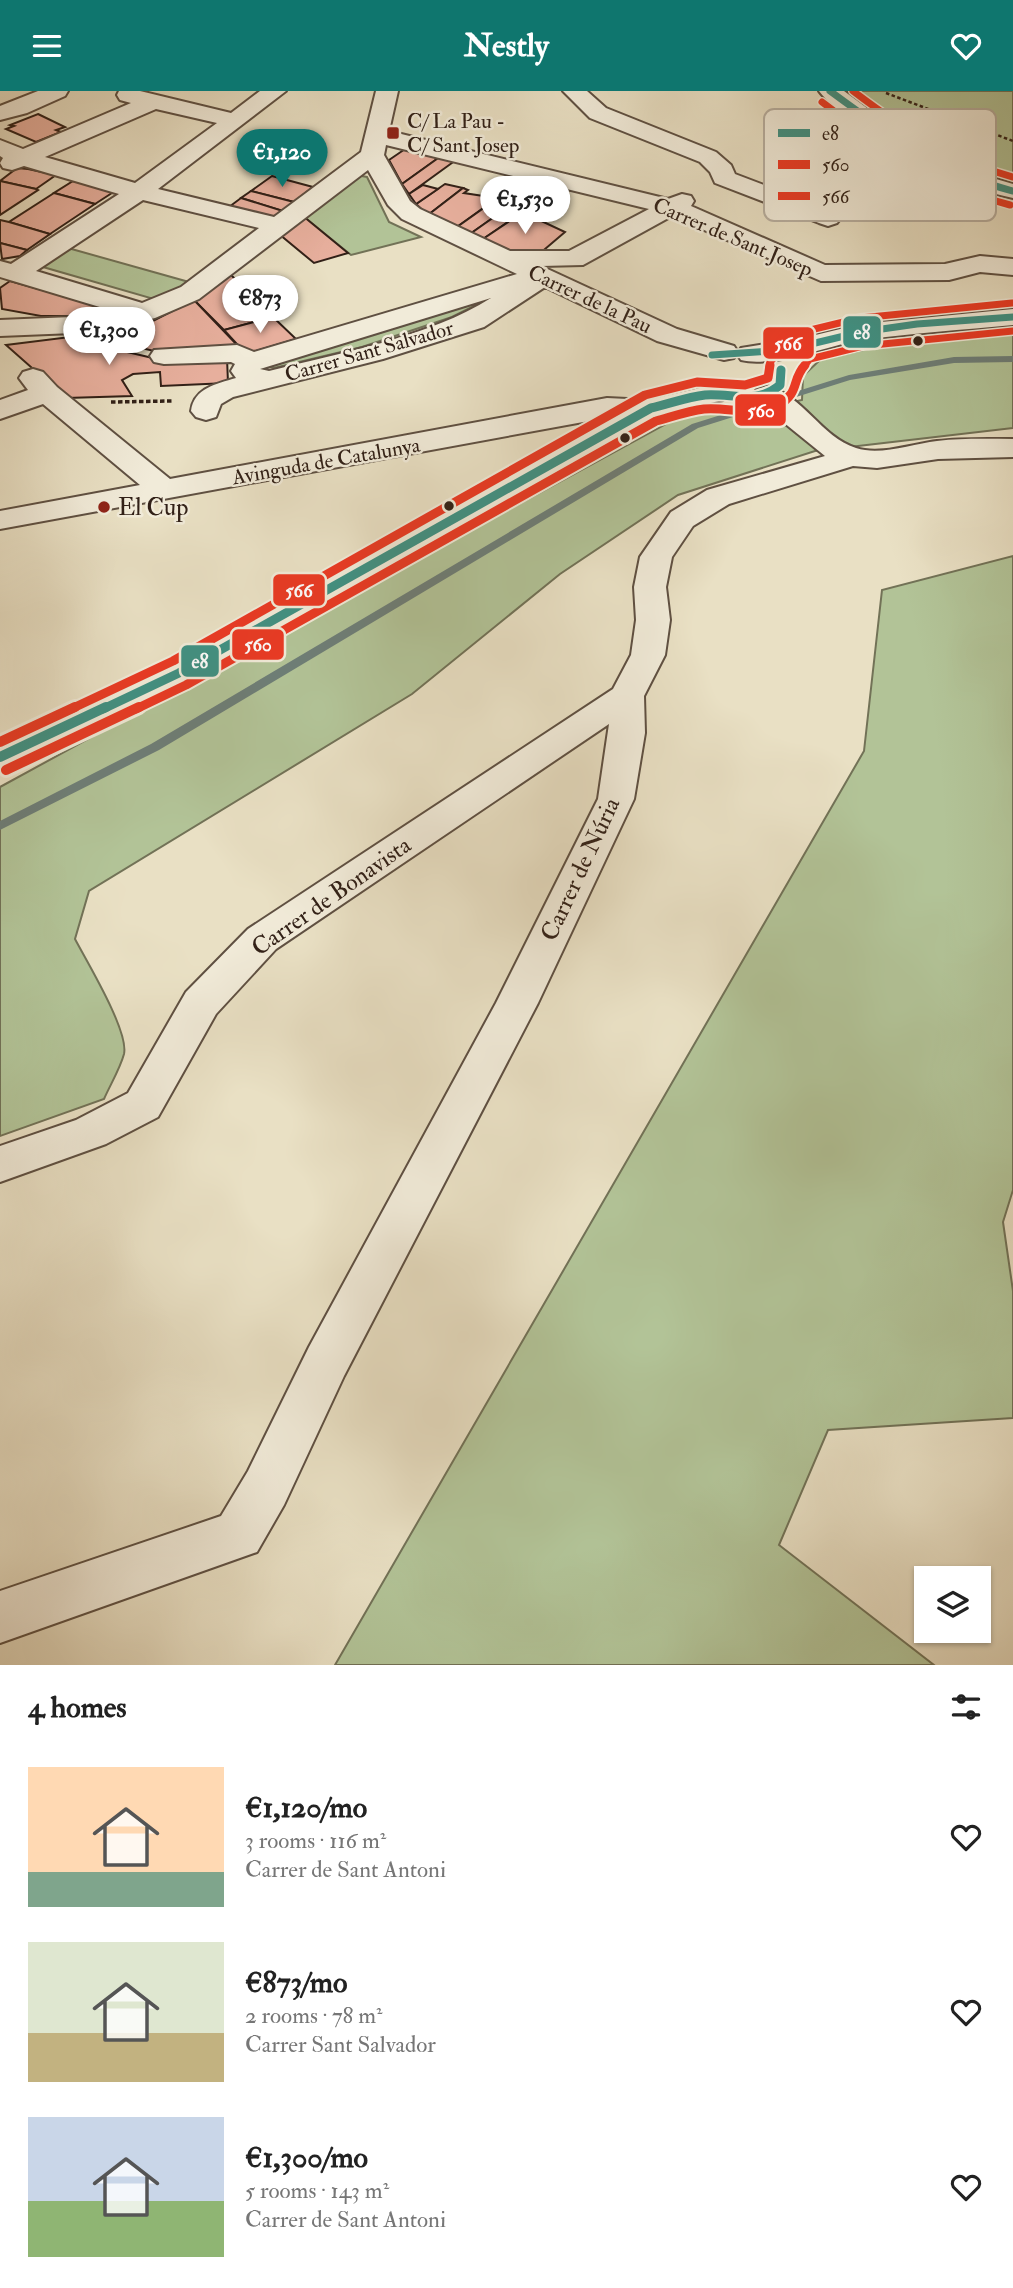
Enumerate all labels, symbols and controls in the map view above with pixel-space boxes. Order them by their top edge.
text: Nestly [464,26,549,66]
icon: menu [28,27,66,65]
icon: heart [947,27,985,65]
place label: C/ La Pau - C/ Sant Josep [407,108,519,159]
legend [764,109,996,221]
text: e8 [822,122,839,146]
marker: C/ La Pau - C/ Sant Josep [385,125,401,141]
pin: €1,120 [225,129,339,189]
text: €1,120 [253,137,311,166]
text: 560 [822,153,850,177]
pin: €1,530 [468,177,582,236]
text: €1,530 [496,184,554,213]
text: 566 [822,185,851,209]
street label: Carrer de Sant Josep [649,192,817,283]
street label: Carrer de la Pau [523,259,656,340]
pin: €873 [219,275,301,335]
text: €873 [238,283,282,312]
pin: €1,300 [52,307,166,367]
street label: Carrer Sant Salvador [282,314,457,388]
text: €1,300 [79,315,139,344]
line badge: e8 [842,315,882,349]
text: e8 [854,321,871,345]
line badge: 566 [762,326,815,360]
text: 566 [774,332,803,356]
unlabelled marker [911,334,925,348]
line badge: 560 [734,393,787,427]
text: 560 [747,399,775,423]
unlabelled marker [618,431,632,445]
street label: Avinguda de Catalunya [229,432,423,492]
place label: El Cup [118,492,188,523]
marker: El Cup [96,499,112,515]
unlabelled marker [442,499,456,513]
line badge: 566 [272,573,326,607]
text: 566 [285,579,314,603]
line badge: 560 [231,628,285,661]
text: 560 [244,633,272,657]
line badge: e8 [180,644,220,678]
text: e8 [192,650,209,674]
street label: Carrer de Núria [534,792,628,946]
street label: Carrer de Bonavista [245,829,418,963]
map controls [914,1566,991,1643]
button: layers [914,1566,991,1643]
icon: filters [947,1688,985,1726]
text: 4 homes [28,1689,127,1726]
text: €1,120/mo [245,1789,367,1826]
icon: home [84,1795,168,1879]
icon: heart [947,1818,985,1856]
text: 3 rooms · 116 m² [245,1826,386,1855]
text: Carrer de Sant Antoni [245,1855,446,1884]
text: €873/mo [245,1964,347,2001]
icon: home [84,1970,168,2054]
icon: heart [947,1993,985,2031]
text: 2 rooms · 78 m² [245,2001,383,2030]
text: Carrer Sant Salvador [245,2030,436,2059]
text: €1,300/mo [245,2139,368,2176]
icon: home [84,2145,168,2229]
icon: heart [947,2168,985,2206]
text: 5 rooms · 143 m² [245,2176,389,2205]
text: Carrer de Sant Antoni [245,2205,446,2234]

